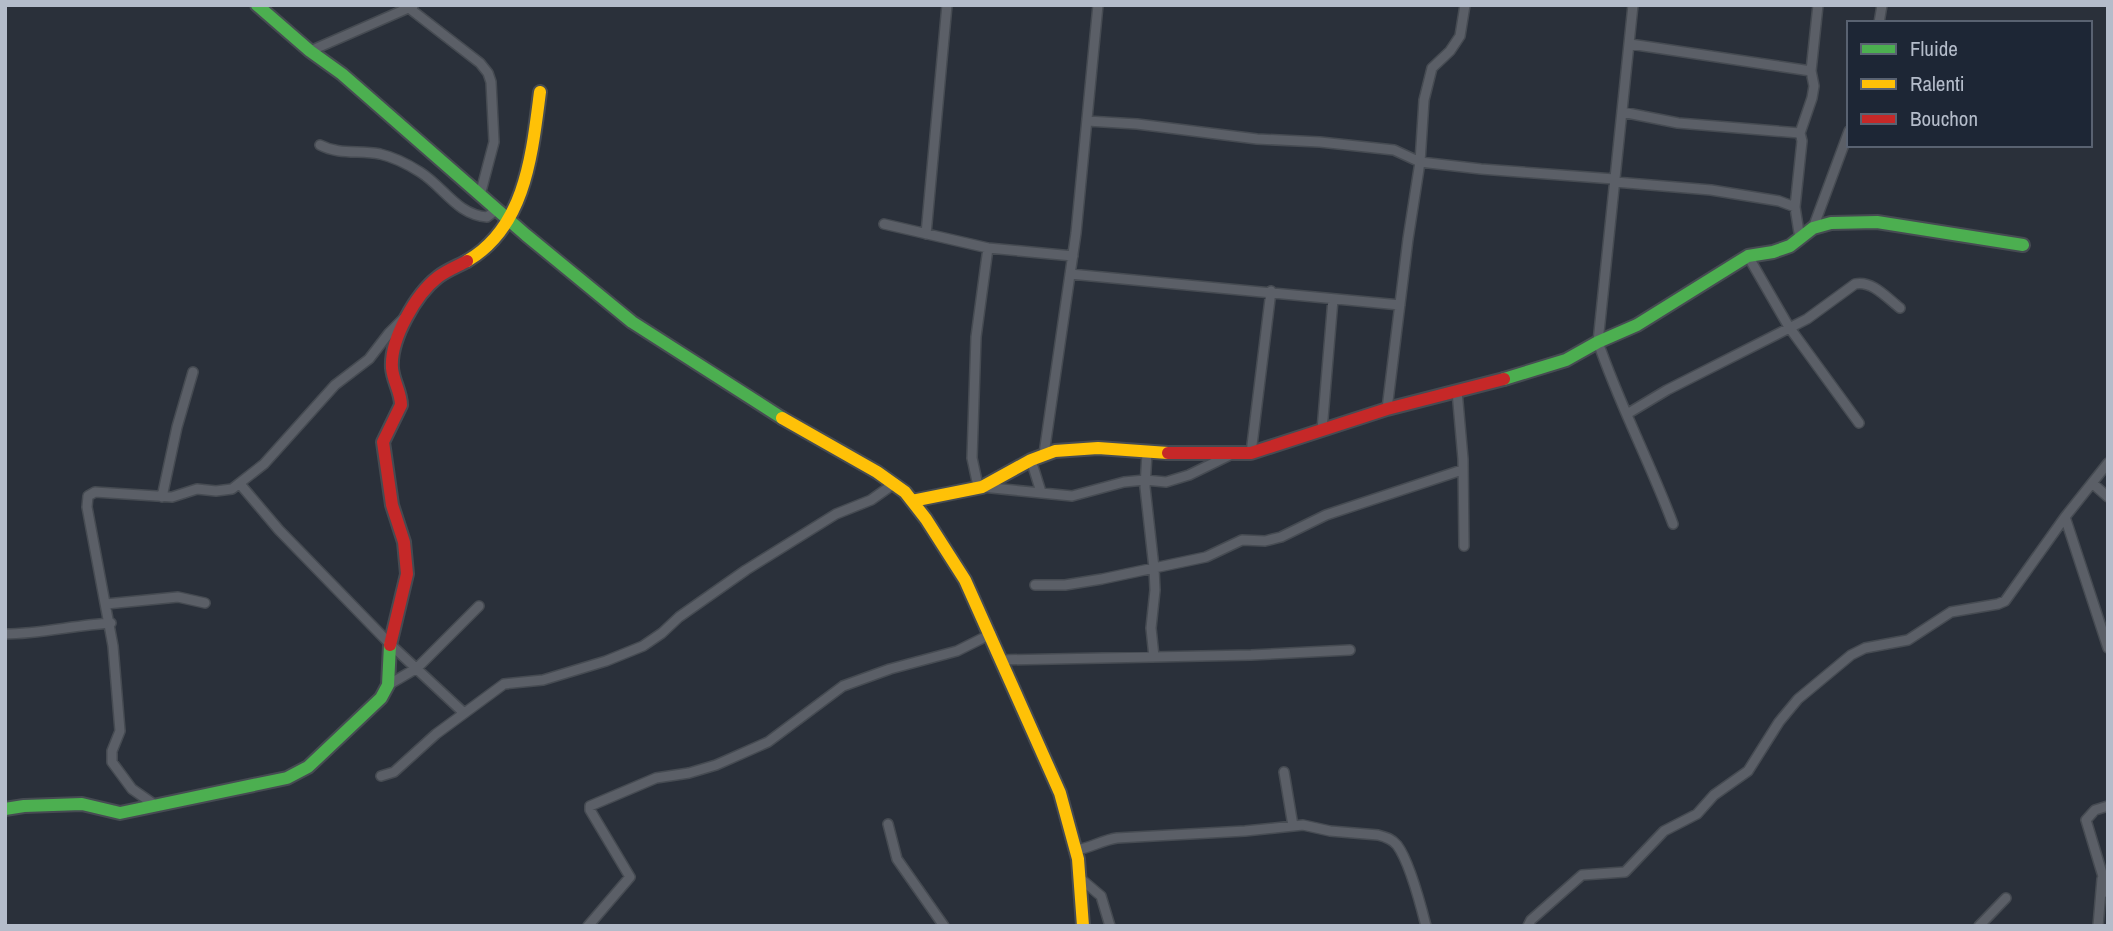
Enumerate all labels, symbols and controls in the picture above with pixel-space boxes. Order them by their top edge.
legend [1847,21,2092,147]
text: Fluide [1910,34,1958,63]
text: Ralenti [1910,69,1965,98]
text: Bouchon [1910,104,1978,133]

